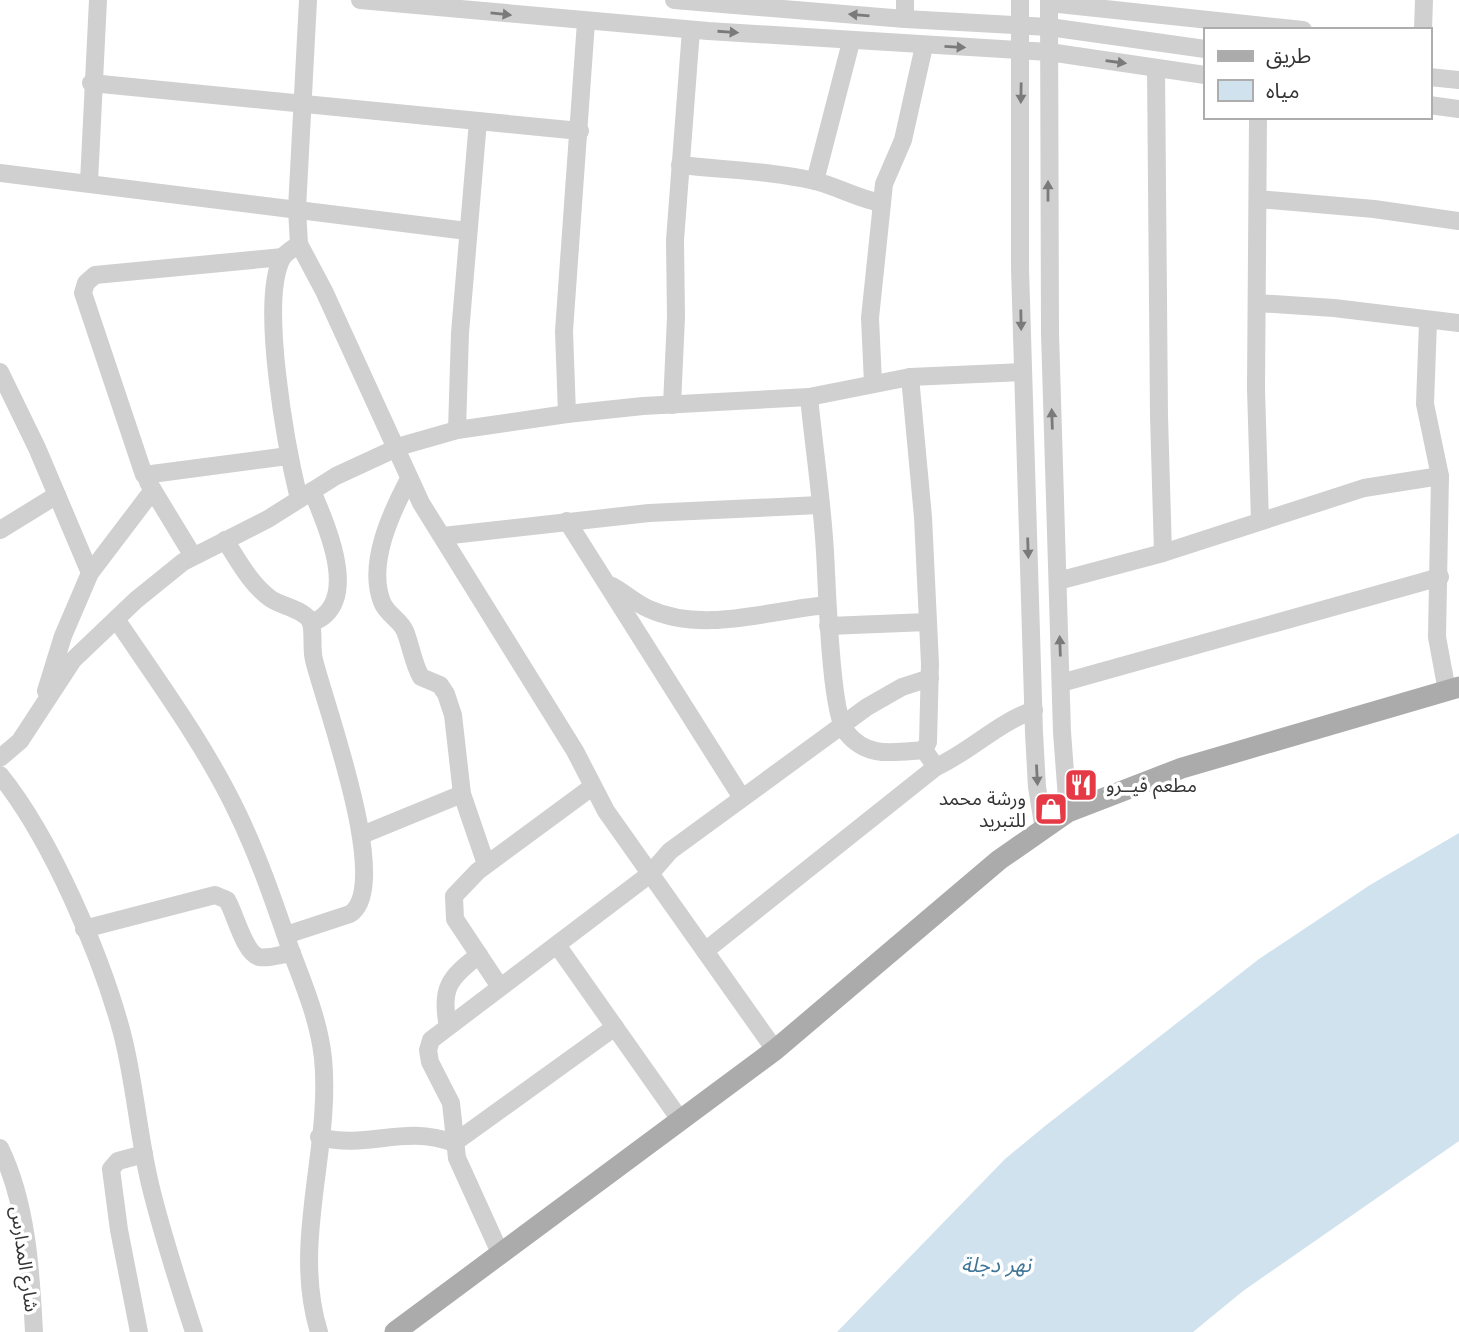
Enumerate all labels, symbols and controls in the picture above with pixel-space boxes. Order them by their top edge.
one-way arrow [490,9,512,20]
one-way arrow [848,9,870,20]
one-way arrow [717,27,739,38]
legend [1204,28,1431,119]
text: طريق [1266,41,1311,70]
one-way arrow [944,42,966,53]
one-way arrow [1105,57,1127,68]
text: مياه [1266,76,1299,105]
one-way arrow [1015,82,1026,104]
one-way arrow [1042,180,1054,202]
one-way arrow [1015,309,1027,331]
one-way arrow [1047,407,1058,429]
one-way arrow [1023,537,1034,559]
one-way arrow [1054,635,1066,657]
one-way arrow [1031,764,1042,786]
restaurant icon: مطعم فيــرو [1062,766,1100,804]
place label: مطعم فيــرو [1106,772,1197,800]
place label: ورشة محمد للتبريد [939,785,1026,834]
shop icon: ورشة محمد للتبريد [1032,790,1070,828]
street label: شارع المدارس [4,1204,45,1314]
water label: نهر دجلة [961,1250,1032,1279]

